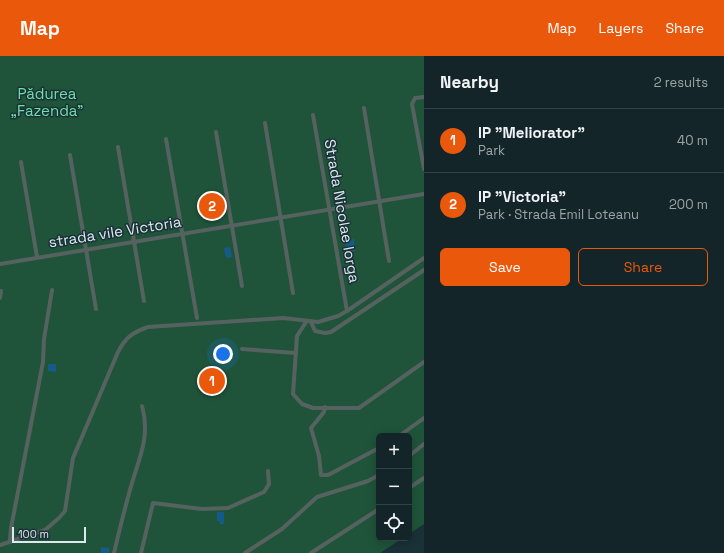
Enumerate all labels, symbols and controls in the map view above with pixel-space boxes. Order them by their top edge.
text: Map [20,16,60,41]
text: Map [547,19,577,37]
text: Layers [599,19,643,37]
text: Share [665,19,704,37]
text: Nearby [440,71,499,93]
text: 2 results [654,74,708,91]
park label: Pădurea „Fazenda” [11,84,83,120]
text: IP "Meliorator" [478,123,585,142]
text: 1 [450,132,456,149]
text: 40 m [677,132,708,149]
street label: Strada Nicolae Iorga [321,138,365,284]
text: Park [478,142,505,159]
text: IP "Victoria" [478,187,566,206]
pin: 2 [199,191,225,221]
text: 2 [449,196,457,213]
text: 200 m [669,196,708,213]
text: Park · Strada Emil Loteanu [478,206,639,223]
street label: strada vile Victoria [47,212,183,251]
button: Save [440,248,570,286]
button: Share [578,248,708,286]
your location [213,344,233,364]
pin: 1 [199,366,225,396]
map controls [376,433,412,541]
button: + [376,433,412,469]
button: − [376,469,412,505]
button: locate [376,505,412,541]
scale bar [12,525,86,544]
text: 100 m [18,527,49,541]

